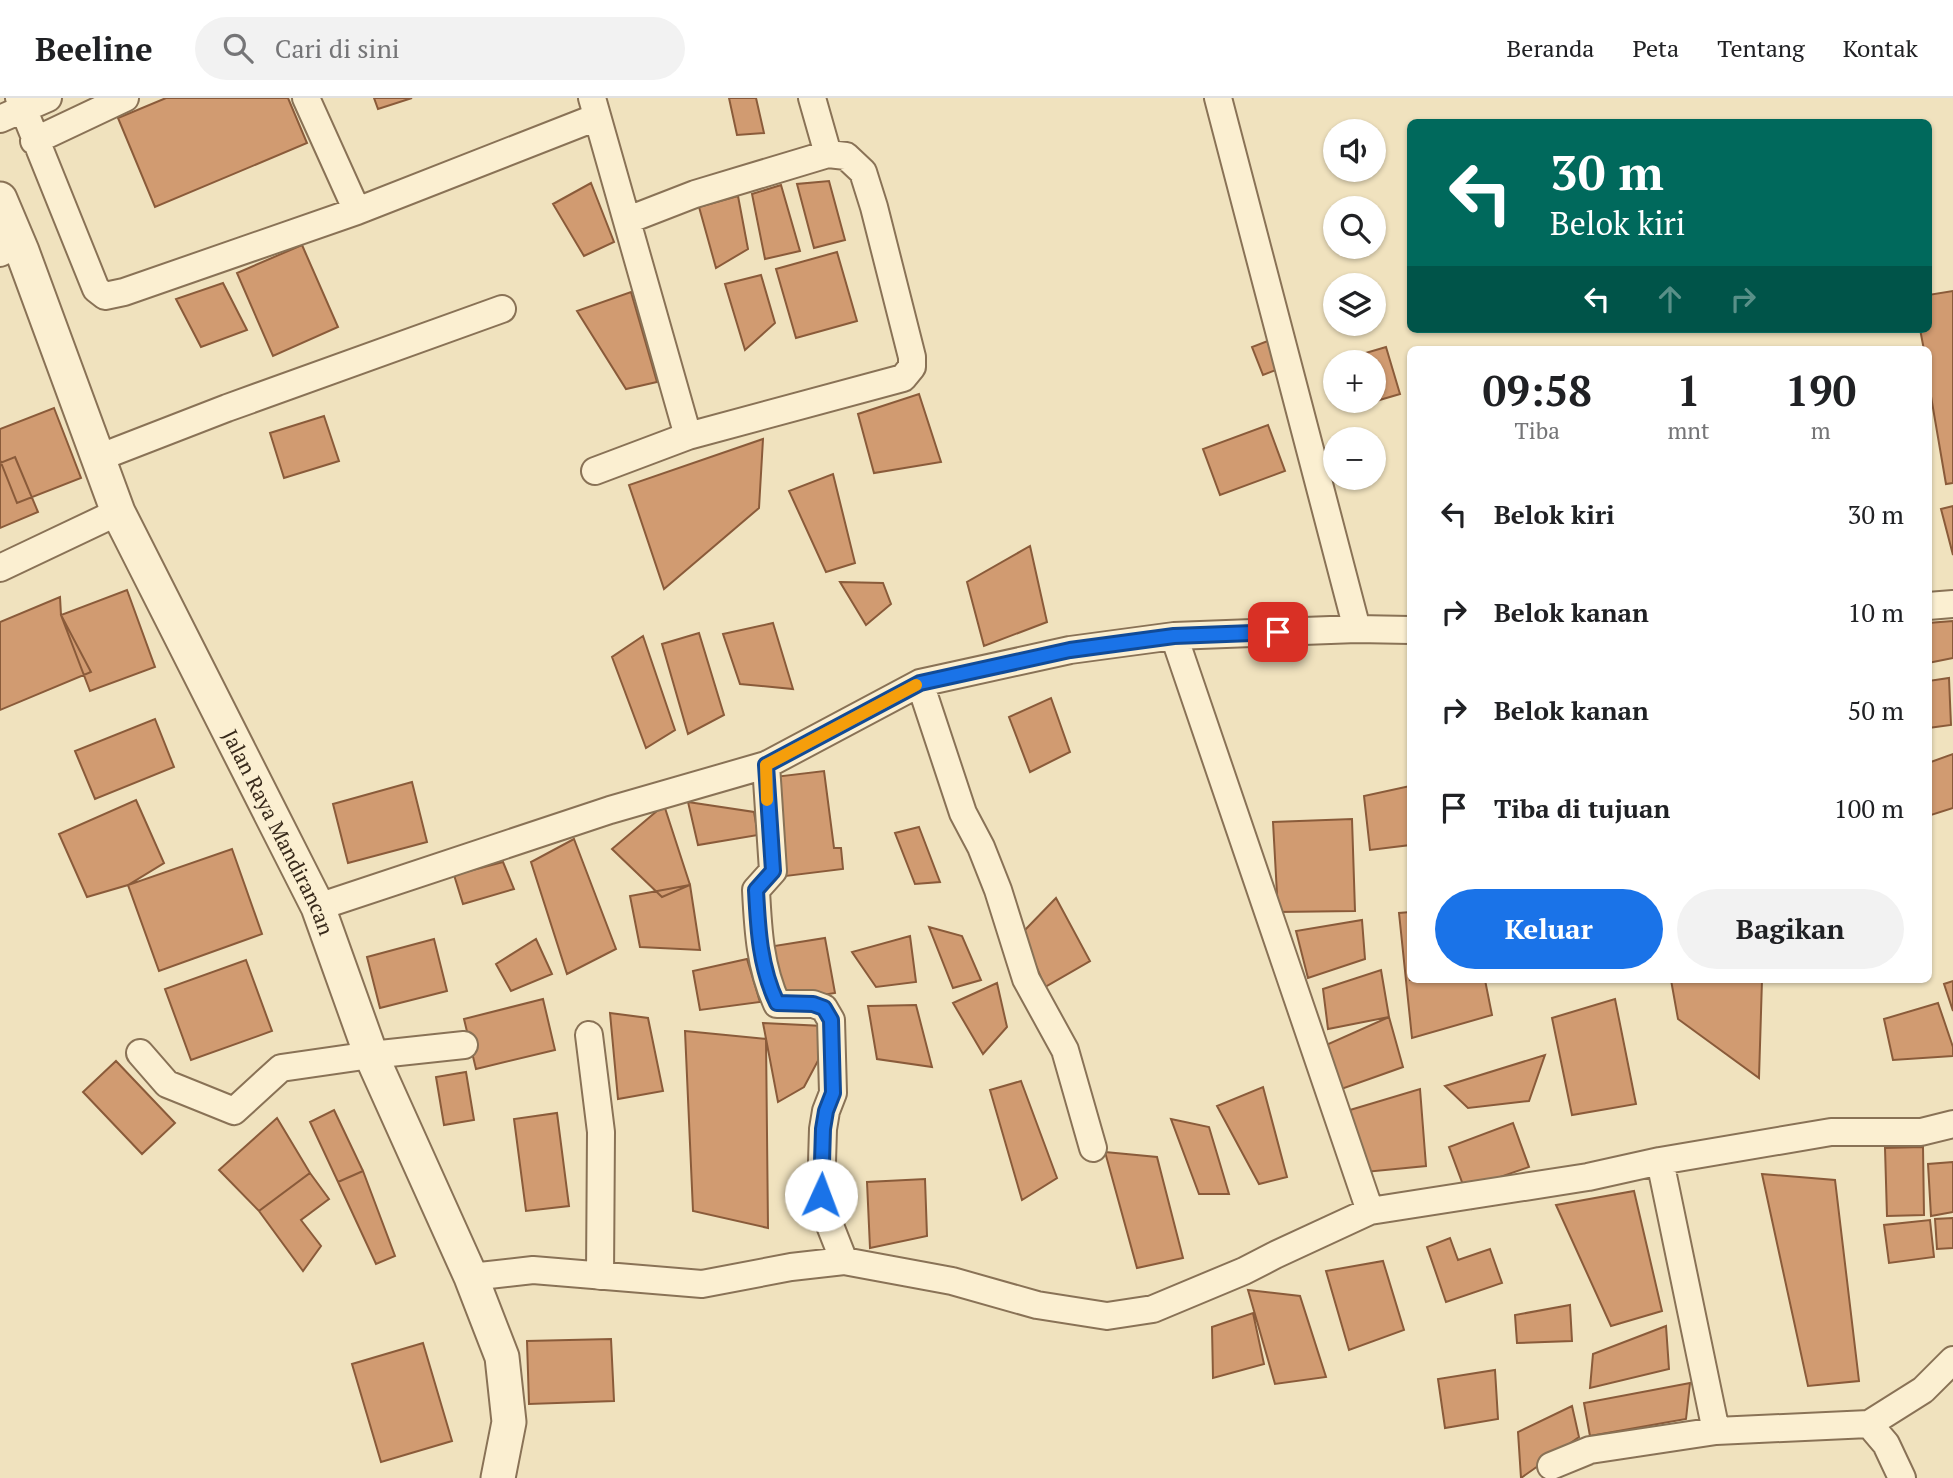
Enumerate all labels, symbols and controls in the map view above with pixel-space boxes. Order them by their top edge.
search box [195,17,685,80]
text: Beeline [35,27,153,70]
icon: search [219,29,257,67]
text: Cari di sini [275,31,400,65]
text: Beranda [1507,32,1594,64]
text: Peta [1632,32,1679,64]
text: Tentang [1717,32,1805,64]
text: Kontak [1843,32,1918,64]
map controls [1323,119,1386,490]
button: sound [1323,119,1386,182]
text: 30 m [1550,139,1664,204]
icon: left [1435,147,1526,238]
button: search [1323,196,1386,259]
text: Belok kiri [1550,202,1685,244]
button: layers [1323,273,1386,336]
icon: left [1578,280,1616,318]
icon: ahead [1651,280,1689,318]
icon: right [1724,280,1762,318]
button: + [1323,350,1386,413]
text: 09:58 [1483,362,1592,418]
text: 1 [1677,362,1700,418]
text: 190 [1785,362,1856,418]
text: Tiba [1515,415,1560,446]
text: mnt [1668,415,1710,446]
text: m [1811,415,1831,446]
button: − [1323,427,1386,490]
icon: left [1435,495,1473,533]
text: Belok kiri [1494,497,1615,531]
text: 30 m [1848,497,1904,531]
icon: right [1435,593,1473,631]
text: Belok kanan [1494,595,1649,629]
text: 10 m [1848,595,1904,629]
pin [1248,602,1308,662]
icon: arrive [1259,613,1297,651]
icon: right [1435,691,1473,729]
text: Belok kanan [1494,693,1649,727]
text: 50 m [1848,693,1904,727]
street label: Jalan Raya Mandirancan [216,725,341,939]
icon: arrive [1435,789,1473,827]
text: Tiba di tujuan [1494,791,1670,825]
text: 100 m [1834,791,1904,825]
button: Keluar [1435,889,1663,969]
button: Bagikan [1677,889,1904,969]
position arrow [784,1158,858,1232]

